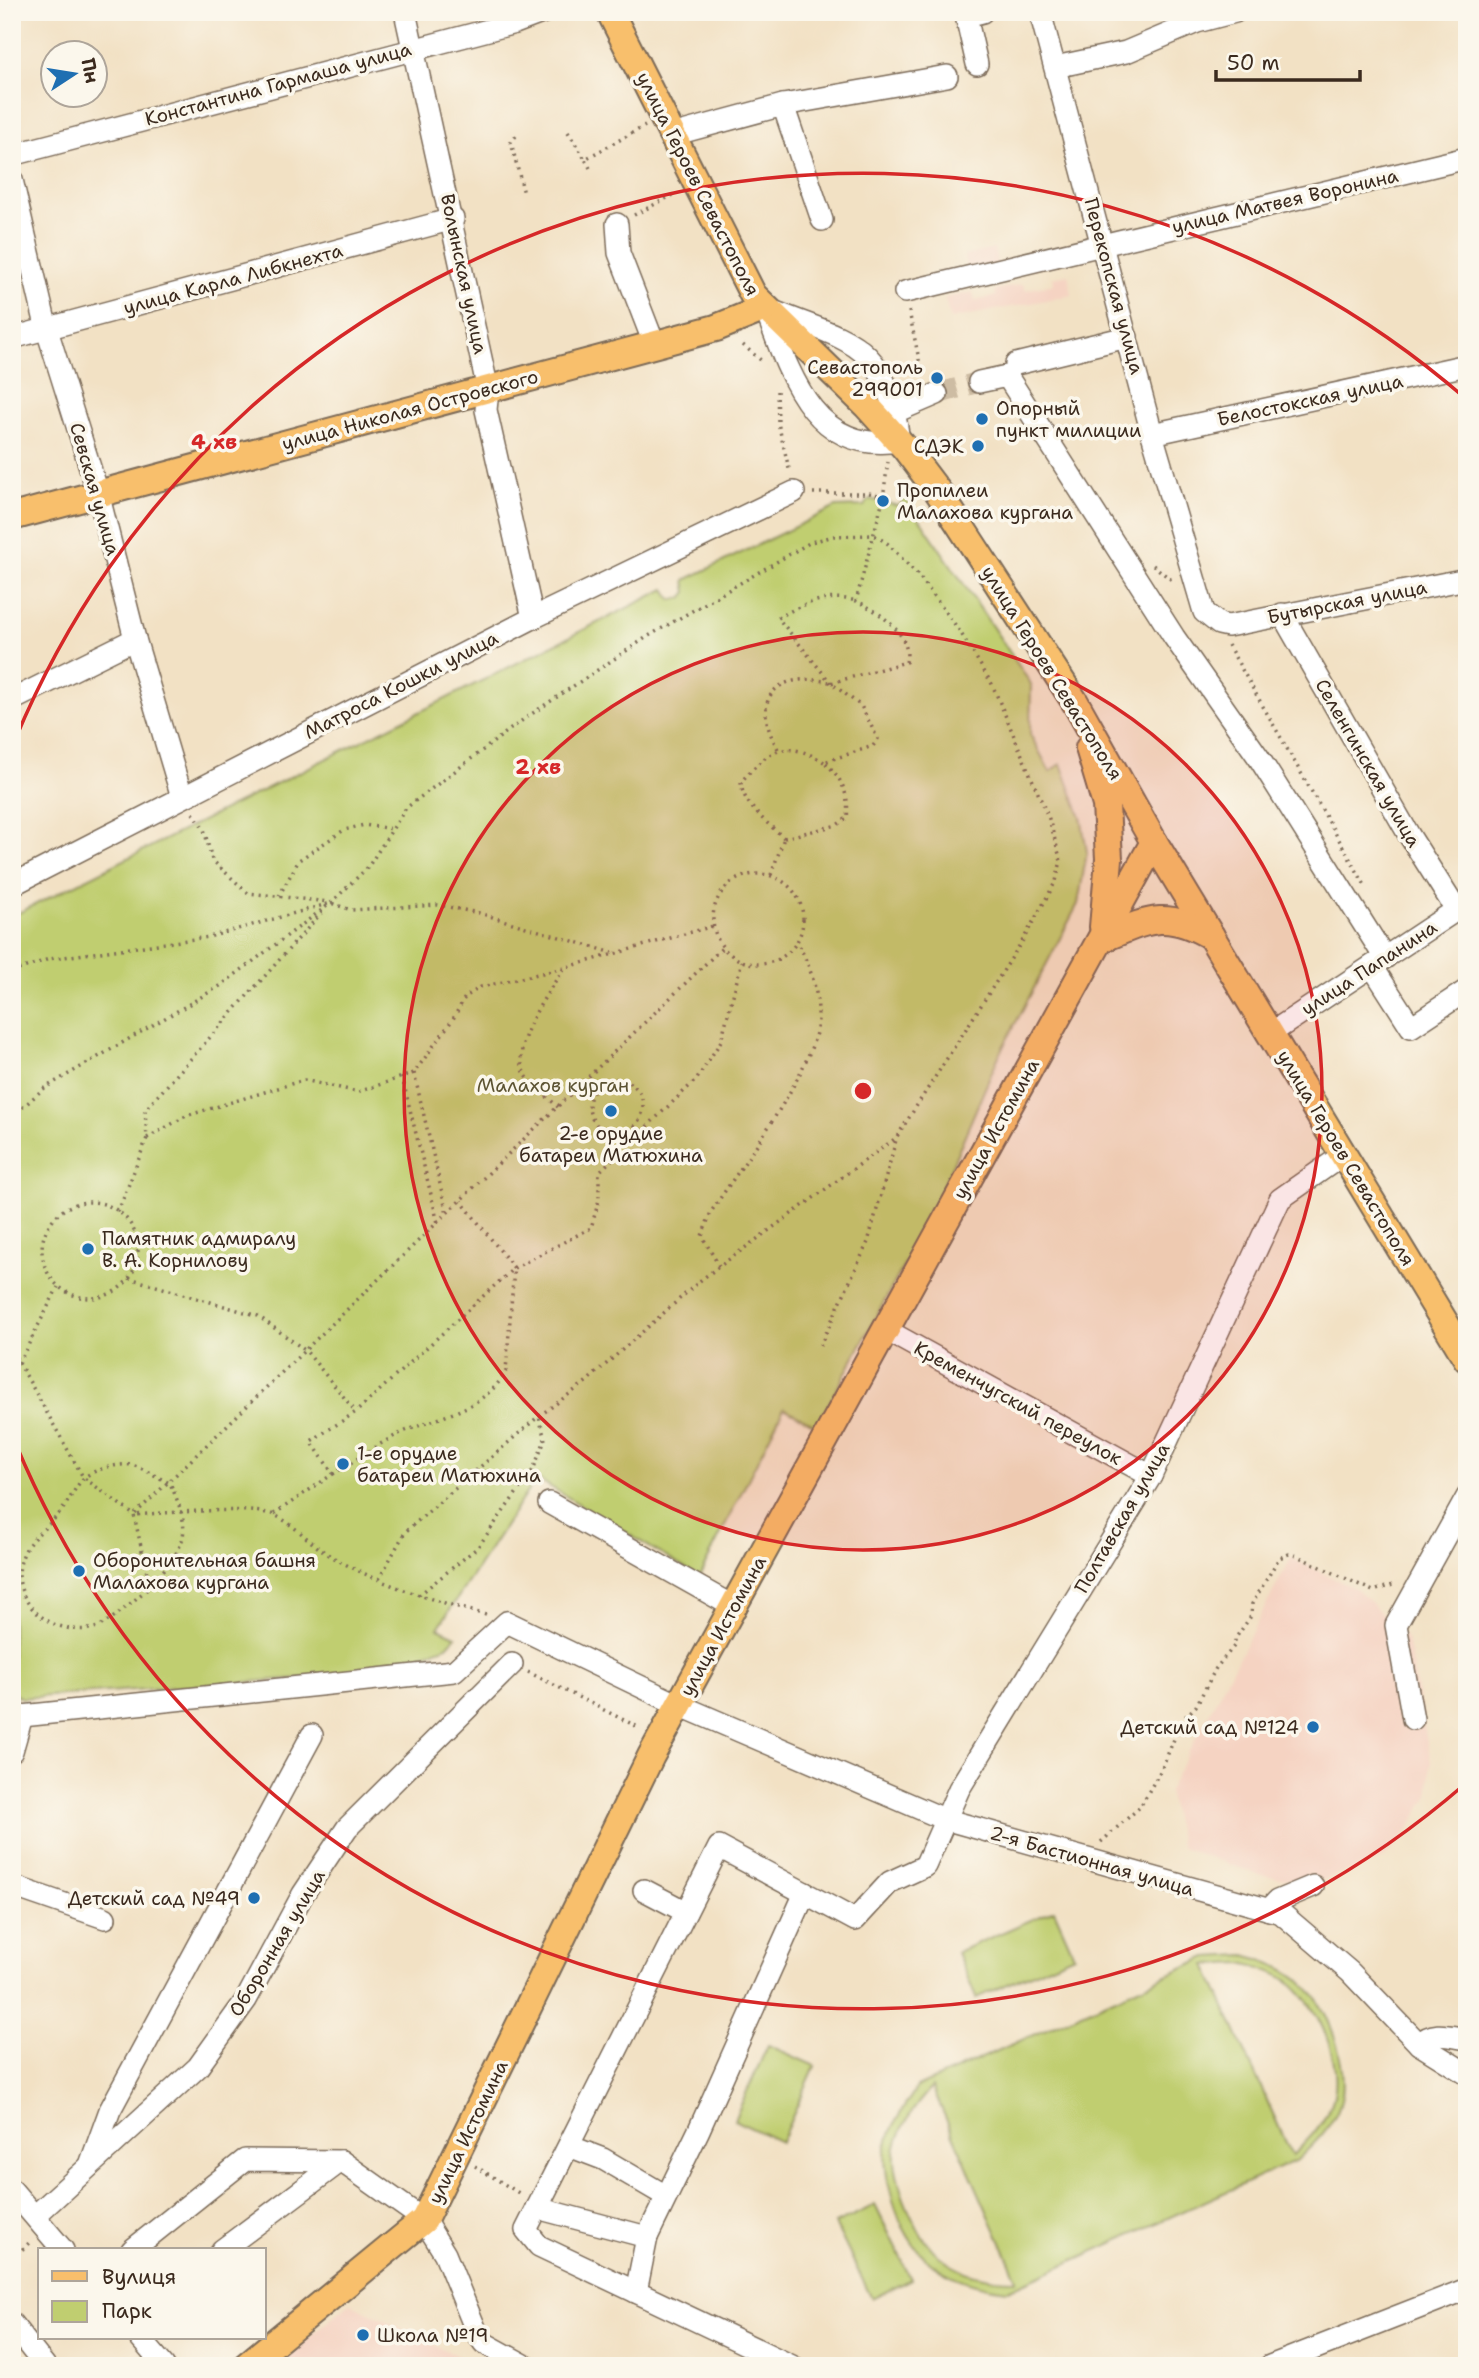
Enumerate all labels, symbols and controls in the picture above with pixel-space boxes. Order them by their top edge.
street label: Константина Гармаша улица [142,36,414,132]
north arrow [38,38,108,108]
scale bar [1216,38,1360,82]
text: 50 m [1227,49,1280,77]
text: Пн [75,56,105,85]
street label: улица Героев Севастополя [631,68,765,300]
street label: улица Матвея Воронина [1169,163,1401,239]
street label: Волынская улица [435,192,493,357]
street label: Перекопская улица [1078,195,1150,377]
street label: улица Карла Либкнехта [121,238,346,320]
place label: Севастополь 299001 [807,355,923,402]
street label: улица Николая Островского [279,364,541,456]
street label: Белостокская улица [1215,368,1405,432]
marker: Севастополь 299001 [929,370,945,386]
place label: Опорный пункт милиции [996,396,1142,443]
marker: Опорный пункт милиции [974,411,990,427]
street label: Севская улица [64,420,126,559]
text: 4 хв [191,428,237,456]
place label: СДЭК [914,434,964,459]
marker: СДЭК [970,438,986,454]
place label: Пропилеи Малахова кургана [897,478,1073,525]
marker: Пропилеи Малахова кургана [875,493,891,509]
street label: улица Героев Севастополя [976,561,1128,785]
street label: Бутырская улица [1265,574,1429,630]
street label: Матроса Кошки улица [300,625,502,745]
street label: Селенгинская улица [1309,674,1427,852]
text: 2 хв [515,753,561,781]
street label: улица Папанина [1296,915,1442,1021]
street label: улица Героев Севастополя [1271,1045,1421,1271]
street label: улица Истомина [947,1054,1045,1204]
park label: Малахов курган [477,1073,629,1098]
centre of rings [851,1079,875,1103]
marker: 2-е орудие батареи Матюхина [603,1103,619,1119]
place label: 2-е орудие батареи Матюхина [519,1121,703,1168]
place label: Памятник адмиралу В. А. Корнилову [102,1226,296,1273]
marker: Памятник адмиралу В. А. Корнилову [80,1241,96,1257]
street label: Кременчугский переулок [910,1335,1126,1471]
street label: Полтавская улица [1069,1438,1175,1598]
place label: 1-е орудие батареи Матюхина [357,1441,541,1488]
marker: 1-е орудие батареи Матюхина [335,1456,351,1472]
place label: Оборонительная башня Малахова кургана [93,1548,316,1595]
street label: улица Истомина [674,1551,772,1701]
marker: Оборонительная башня Малахова кургана [71,1563,87,1579]
place label: Детский сад №124 [1120,1715,1299,1740]
marker: Детский сад №124 [1305,1719,1321,1735]
street label: 2-я Бастионная улица [987,1820,1197,1902]
street label: Оборонная улица [223,1865,331,2021]
place label: Детский сад №49 [68,1886,240,1911]
marker: Детский сад №49 [246,1890,262,1906]
street label: улица Истомина [422,2056,514,2208]
legend [38,2248,266,2340]
text: Вулиця [102,2263,176,2291]
text: Парк [102,2297,152,2325]
place label: Школа №19 [377,2323,489,2348]
marker: Школа №19 [355,2327,371,2343]

